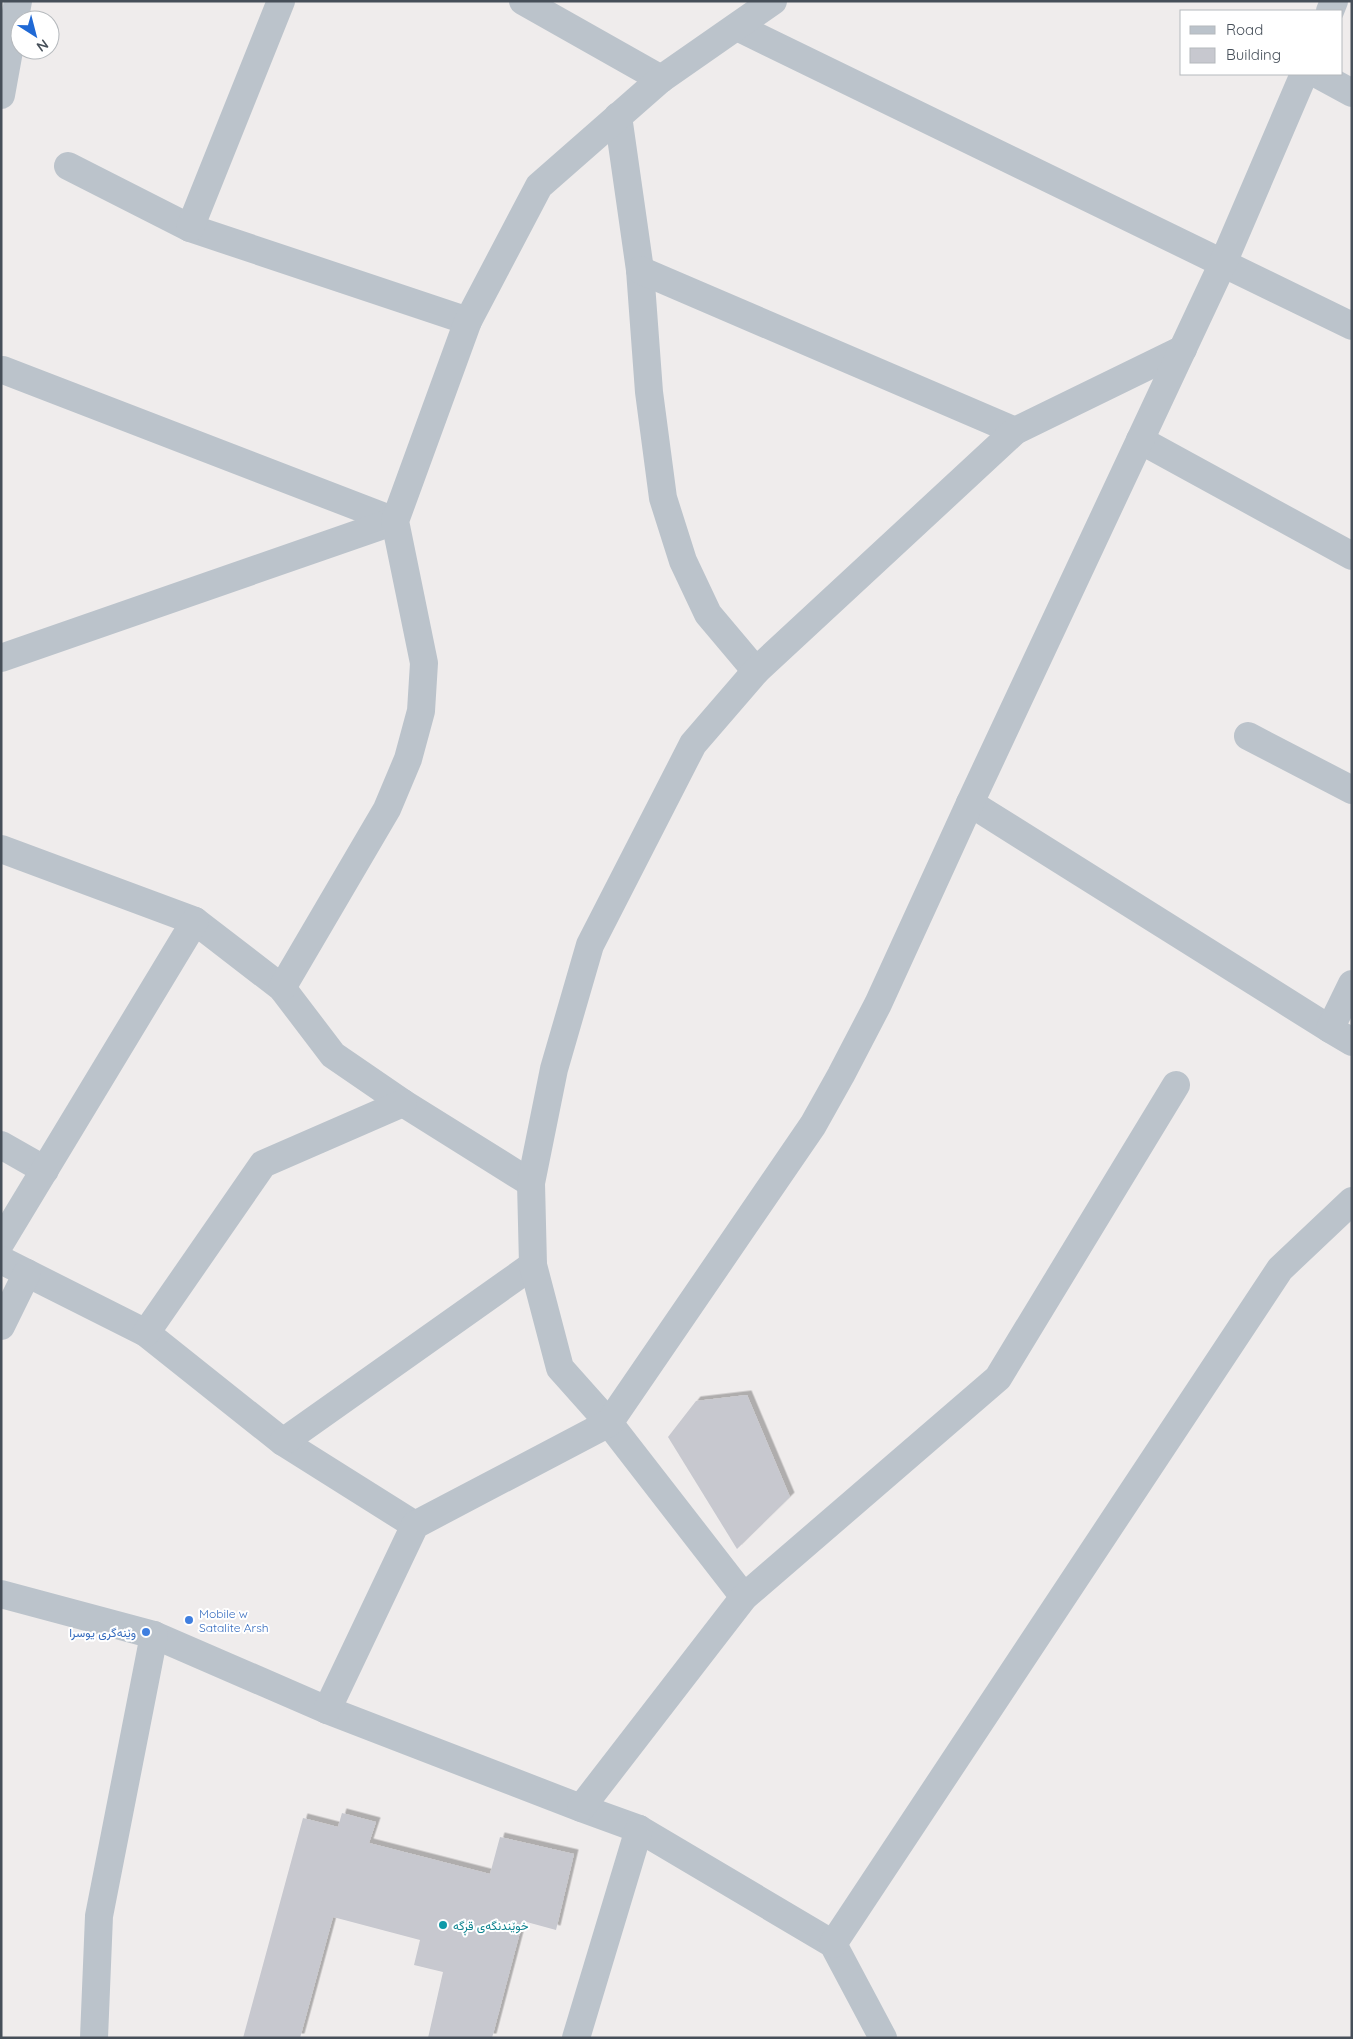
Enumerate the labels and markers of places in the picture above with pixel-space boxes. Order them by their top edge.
place label: Mobile w Satalite Arsh [199,1606,269,1635]
marker: Mobile w Satalite Arsh [183,1614,195,1626]
place label: وێنەگری یوسرا [69,1625,136,1641]
marker: وێنەگری یوسرا [140,1626,152,1638]
place label: خوێندنگەی قڕگە [453,1918,529,1936]
marker: خوێندنگەی قڕگە [437,1919,449,1931]

